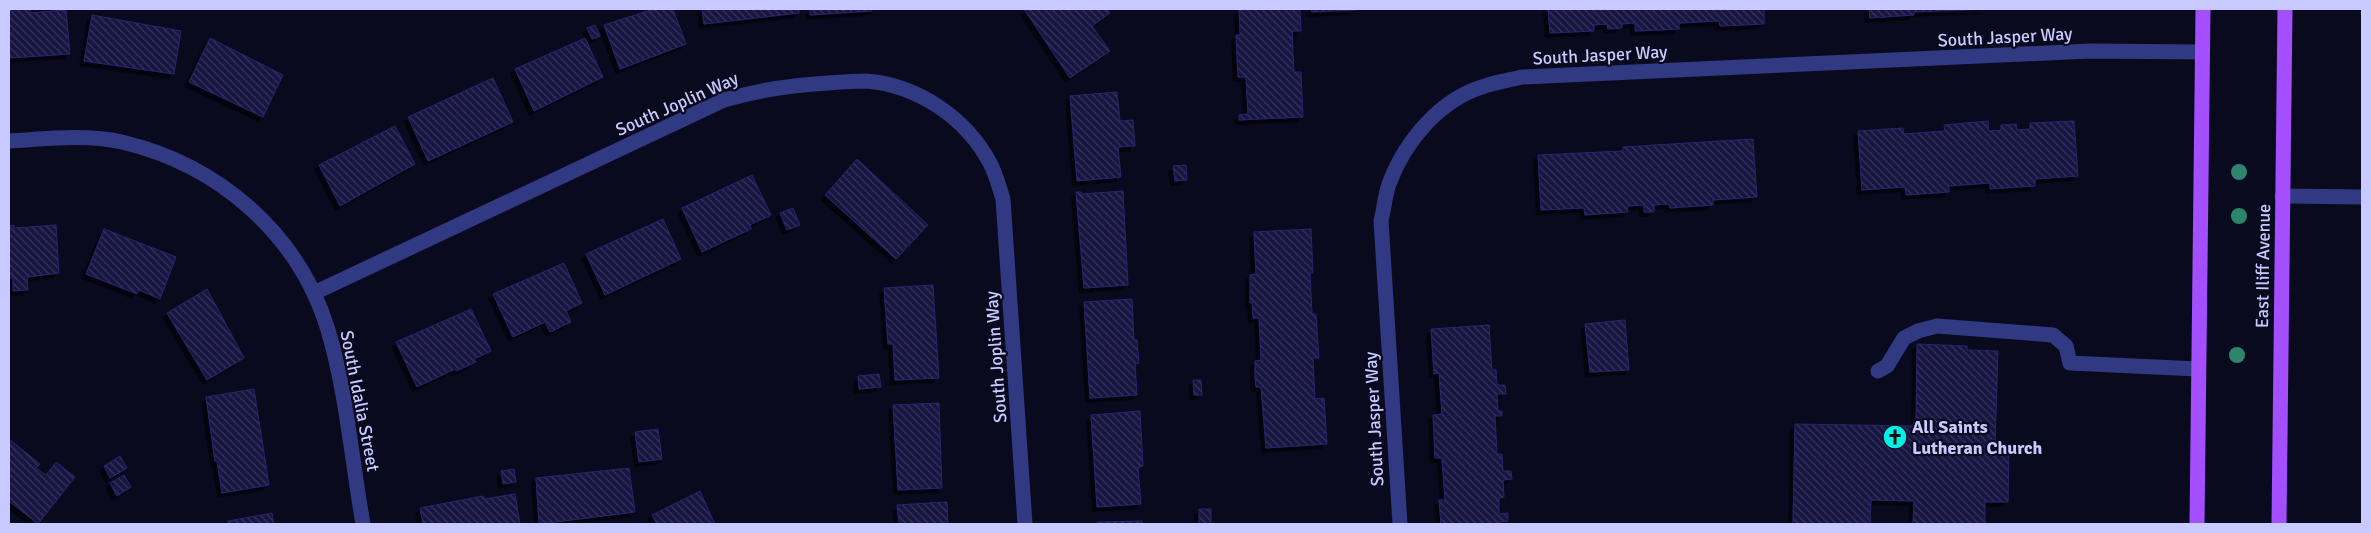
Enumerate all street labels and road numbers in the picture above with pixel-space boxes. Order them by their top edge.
street label: South Jasper Way [1937,22,2074,52]
street label: South Jasper Way [1532,40,1669,70]
street label: South Joplin Way [612,67,742,141]
street label: East Iliff Avenue [2251,204,2275,328]
street label: South Joplin Way [980,290,1012,424]
street label: South Idalia Street [336,329,384,473]
street label: South Jasper Way [1359,350,1389,487]

